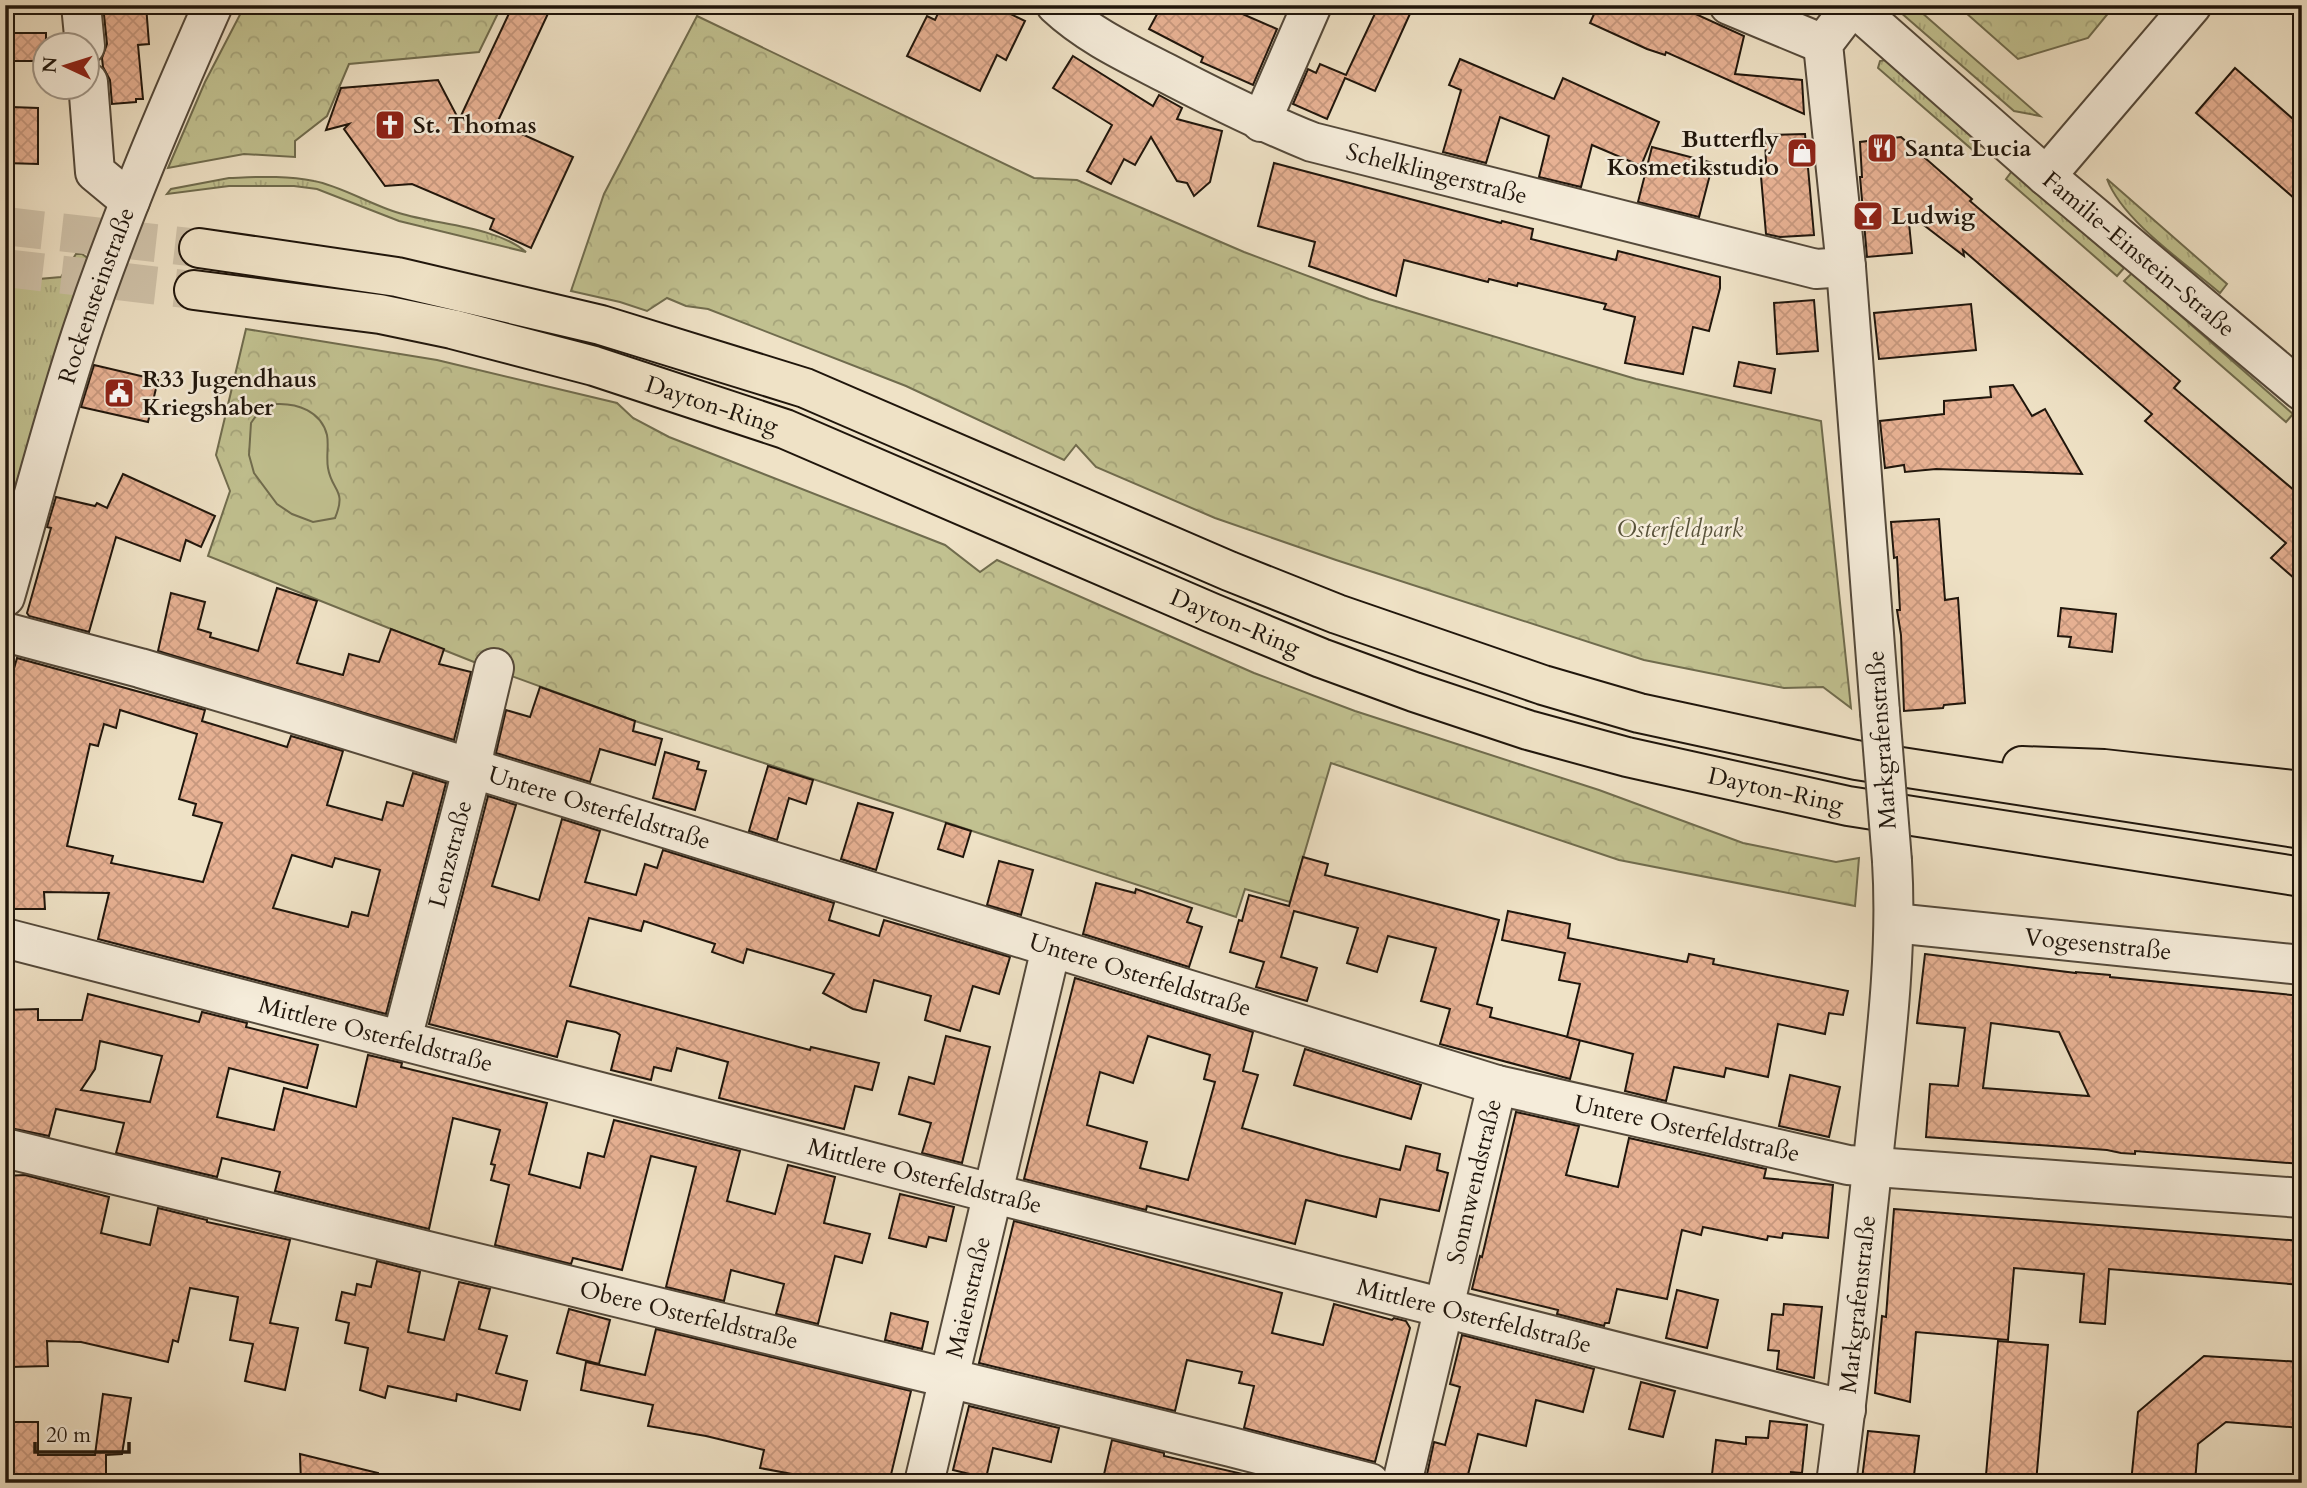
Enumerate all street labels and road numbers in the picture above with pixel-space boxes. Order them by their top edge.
street label: Schelklingerstraße [1343,135,1531,212]
street label: Familie-Einstein-Straße [2036,163,2242,345]
street label: Rockensteinstraße [50,203,142,388]
street label: Dayton-Ring [641,368,783,442]
street label: Dayton-Ring [1165,580,1306,664]
street label: Markgrafenstraße [1859,650,1905,830]
street label: Untere Osterfeldstraße [484,758,715,858]
street label: Dayton-Ring [1705,759,1847,821]
street label: Lenzstraße [420,797,480,911]
street label: Vogesenstraße [2023,920,2173,968]
street label: Untere Osterfeldstraße [1025,925,1256,1025]
street label: Mittlere Osterfeldstraße [255,988,497,1080]
street label: Untere Osterfeldstraße [1571,1087,1803,1170]
street label: Sonnwendstraße [1438,1096,1510,1267]
street label: Mittlere Osterfeldstraße [804,1130,1045,1222]
street label: Markgrafenstraße [1831,1214,1884,1395]
street label: Maienstraße [938,1233,999,1361]
street label: Mittlere Osterfeldstraße [1353,1270,1595,1361]
street label: Obere Osterfeldstraße [576,1272,802,1357]

